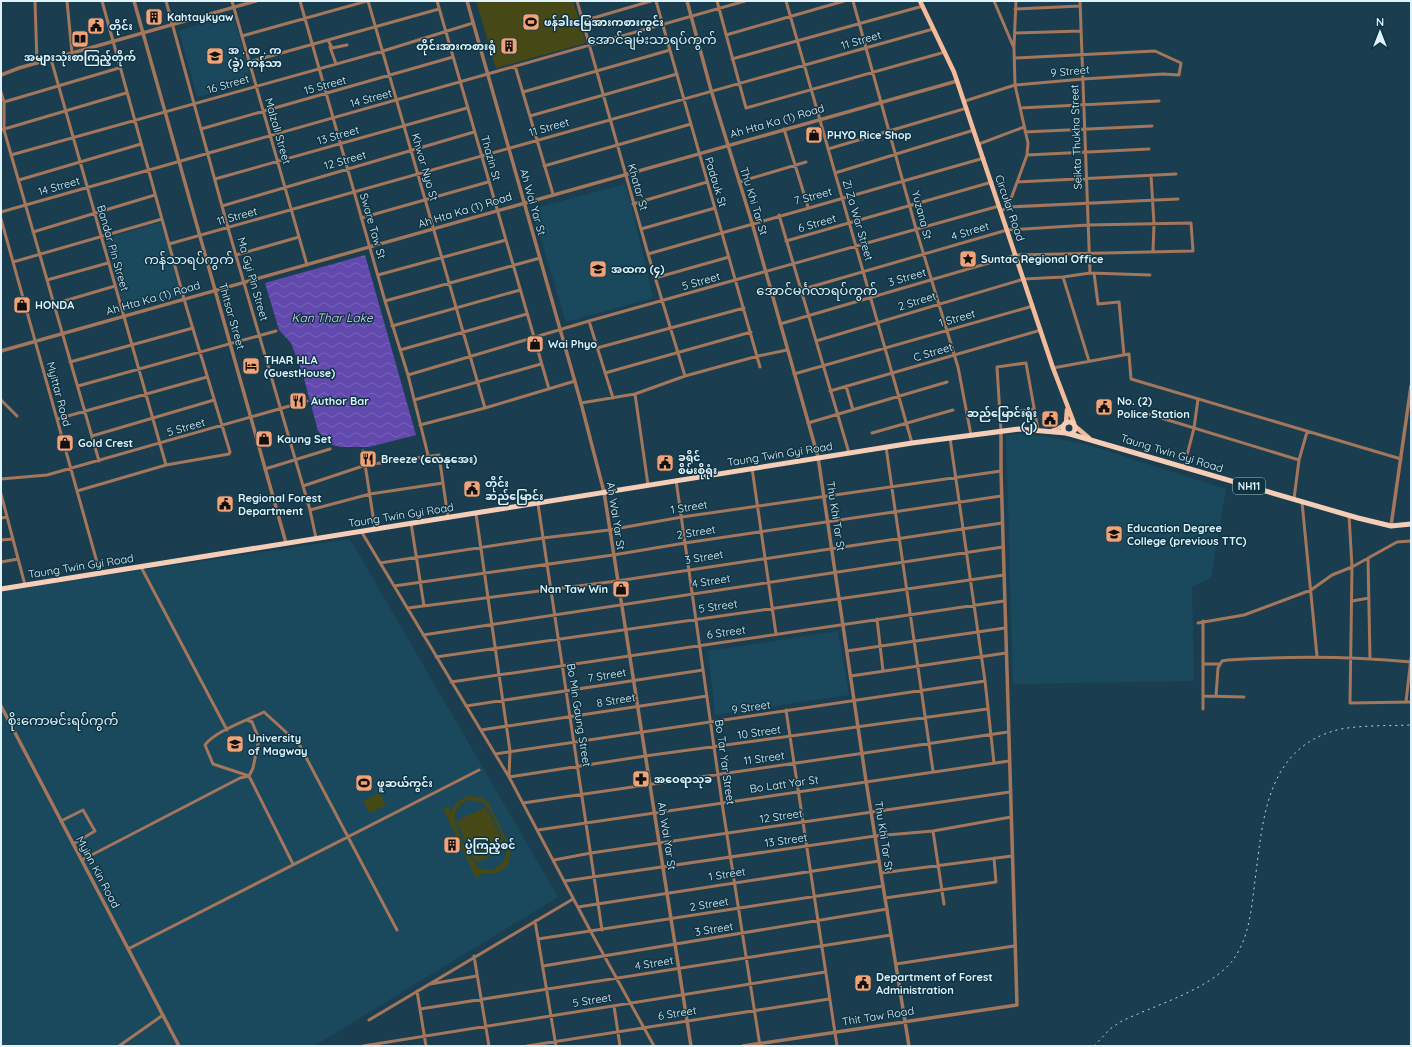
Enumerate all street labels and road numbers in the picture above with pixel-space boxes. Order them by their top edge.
street label: 11 Street [839,28,883,52]
street label: 9 Street [1050,62,1090,80]
street label: 16 Street [205,71,251,97]
street label: 15 Street [302,73,348,97]
street label: Seikta Thukha Street [1067,84,1085,190]
street label: 14 Street [349,86,394,110]
street label: Malzali Street [262,96,294,166]
street label: Ah Hta Ka (1) Road [728,101,826,141]
street label: 11 Street [527,115,571,139]
street label: 13 Street [315,122,361,148]
street label: Khwar Nyo St [409,132,441,203]
street label: Thazin St [478,134,504,183]
street label: 12 Street [322,147,368,173]
street label: Padauk St [702,155,730,209]
street label: Khatar St [625,162,651,212]
street label: Thu Khi Tar St [737,165,771,237]
street label: Ah Wai Yar St [517,167,549,237]
street label: 14 Street [37,173,82,199]
street label: Circular Road [992,173,1028,243]
street label: Zi Za War Street [840,178,876,262]
street label: 7 Street [792,184,834,208]
street label: Ah Hta Ka (1) Road [416,189,514,231]
street label: Yuzana St [909,189,935,241]
street label: Sware Taw St [357,192,389,261]
street label: Bandar Pin Street [94,203,132,293]
street label: 11 Street [215,204,259,228]
street label: 6 Street [796,211,838,235]
street label: 4 Street [949,219,991,243]
street label: Ma Gyi Pin Street [234,236,272,323]
street label: 3 Street [886,265,928,289]
street label: 5 Street [680,269,722,293]
street label: Ah Hta Ka (1) Road [104,278,202,318]
street label: Thitsar Street [216,281,248,351]
street label: 2 Street [896,289,938,313]
street label: 1 Street [937,306,977,330]
street label: C Street [912,340,955,364]
street label: Myittar Road [44,360,74,428]
street label: 5 Street [165,415,207,439]
street label: Taung Twin Gyi Road [1119,431,1225,475]
street label: Taung Twin Gyi Road [726,439,834,469]
road number: NH11 [1233,478,1265,494]
street label: Thu Khi Tar St [824,480,848,552]
street label: Ah Wai Yar St [604,481,628,551]
street label: 1 Street [670,497,709,517]
street label: Taung Twin Gyi Road [347,500,455,530]
street label: 2 Street [676,522,717,542]
street label: 3 Street [684,547,725,567]
street label: Taung Twin Gyi Road [27,551,135,581]
street label: 4 Street [691,571,732,591]
street label: 5 Street [698,596,739,616]
street label: 6 Street [706,622,747,642]
street label: Bo Min Gaung Street [564,662,594,768]
street label: 7 Street [587,665,627,685]
street label: 8 Street [596,690,637,710]
street label: 9 Street [731,697,772,717]
street label: Bo Tar Yar Street [712,718,738,806]
street label: 10 Street [736,722,782,742]
street label: 11 Street [743,748,786,768]
street label: Bo Latt Yar St [749,772,820,796]
street label: Thu Khi Tar St [872,800,896,872]
street label: Ah Wai Yar St [655,801,679,871]
street label: 12 Street [759,806,804,826]
street label: 13 Street [764,830,808,850]
street label: Myinn Kin Road [73,833,123,911]
street label: 1 Street [708,864,747,884]
street label: 2 Street [689,894,730,914]
street label: 3 Street [694,919,735,939]
street label: 4 Street [634,953,675,973]
street label: 5 Street [572,990,613,1010]
street label: 6 Street [657,1003,698,1023]
street label: Thit Taw Road [841,1003,915,1029]

